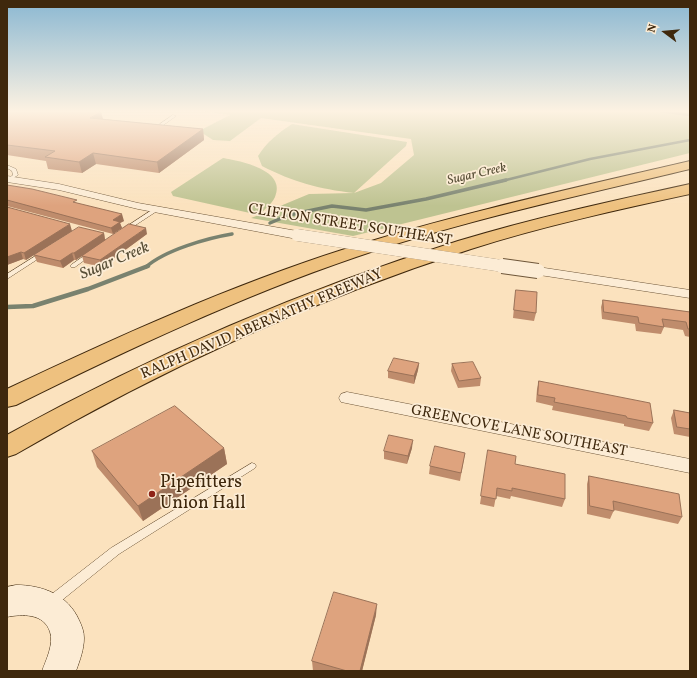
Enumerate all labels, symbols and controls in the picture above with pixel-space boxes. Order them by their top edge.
north arrow [645,12,685,52]
text: N [645,23,661,34]
water label: Sugar Creek [446,161,508,189]
street label: CLIFTON STREET SOUTHEAST [247,201,453,251]
water label: Sugar Creek [77,239,153,285]
street label: RALPH DAVID ABERNATHY FREEWAY [138,266,386,384]
street label: GREENCOVE LANE SOUTHEAST [409,402,629,462]
place label: Pipefitters Union Hall [160,473,246,516]
marker: Pipefitters Union Hall [147,489,157,499]

